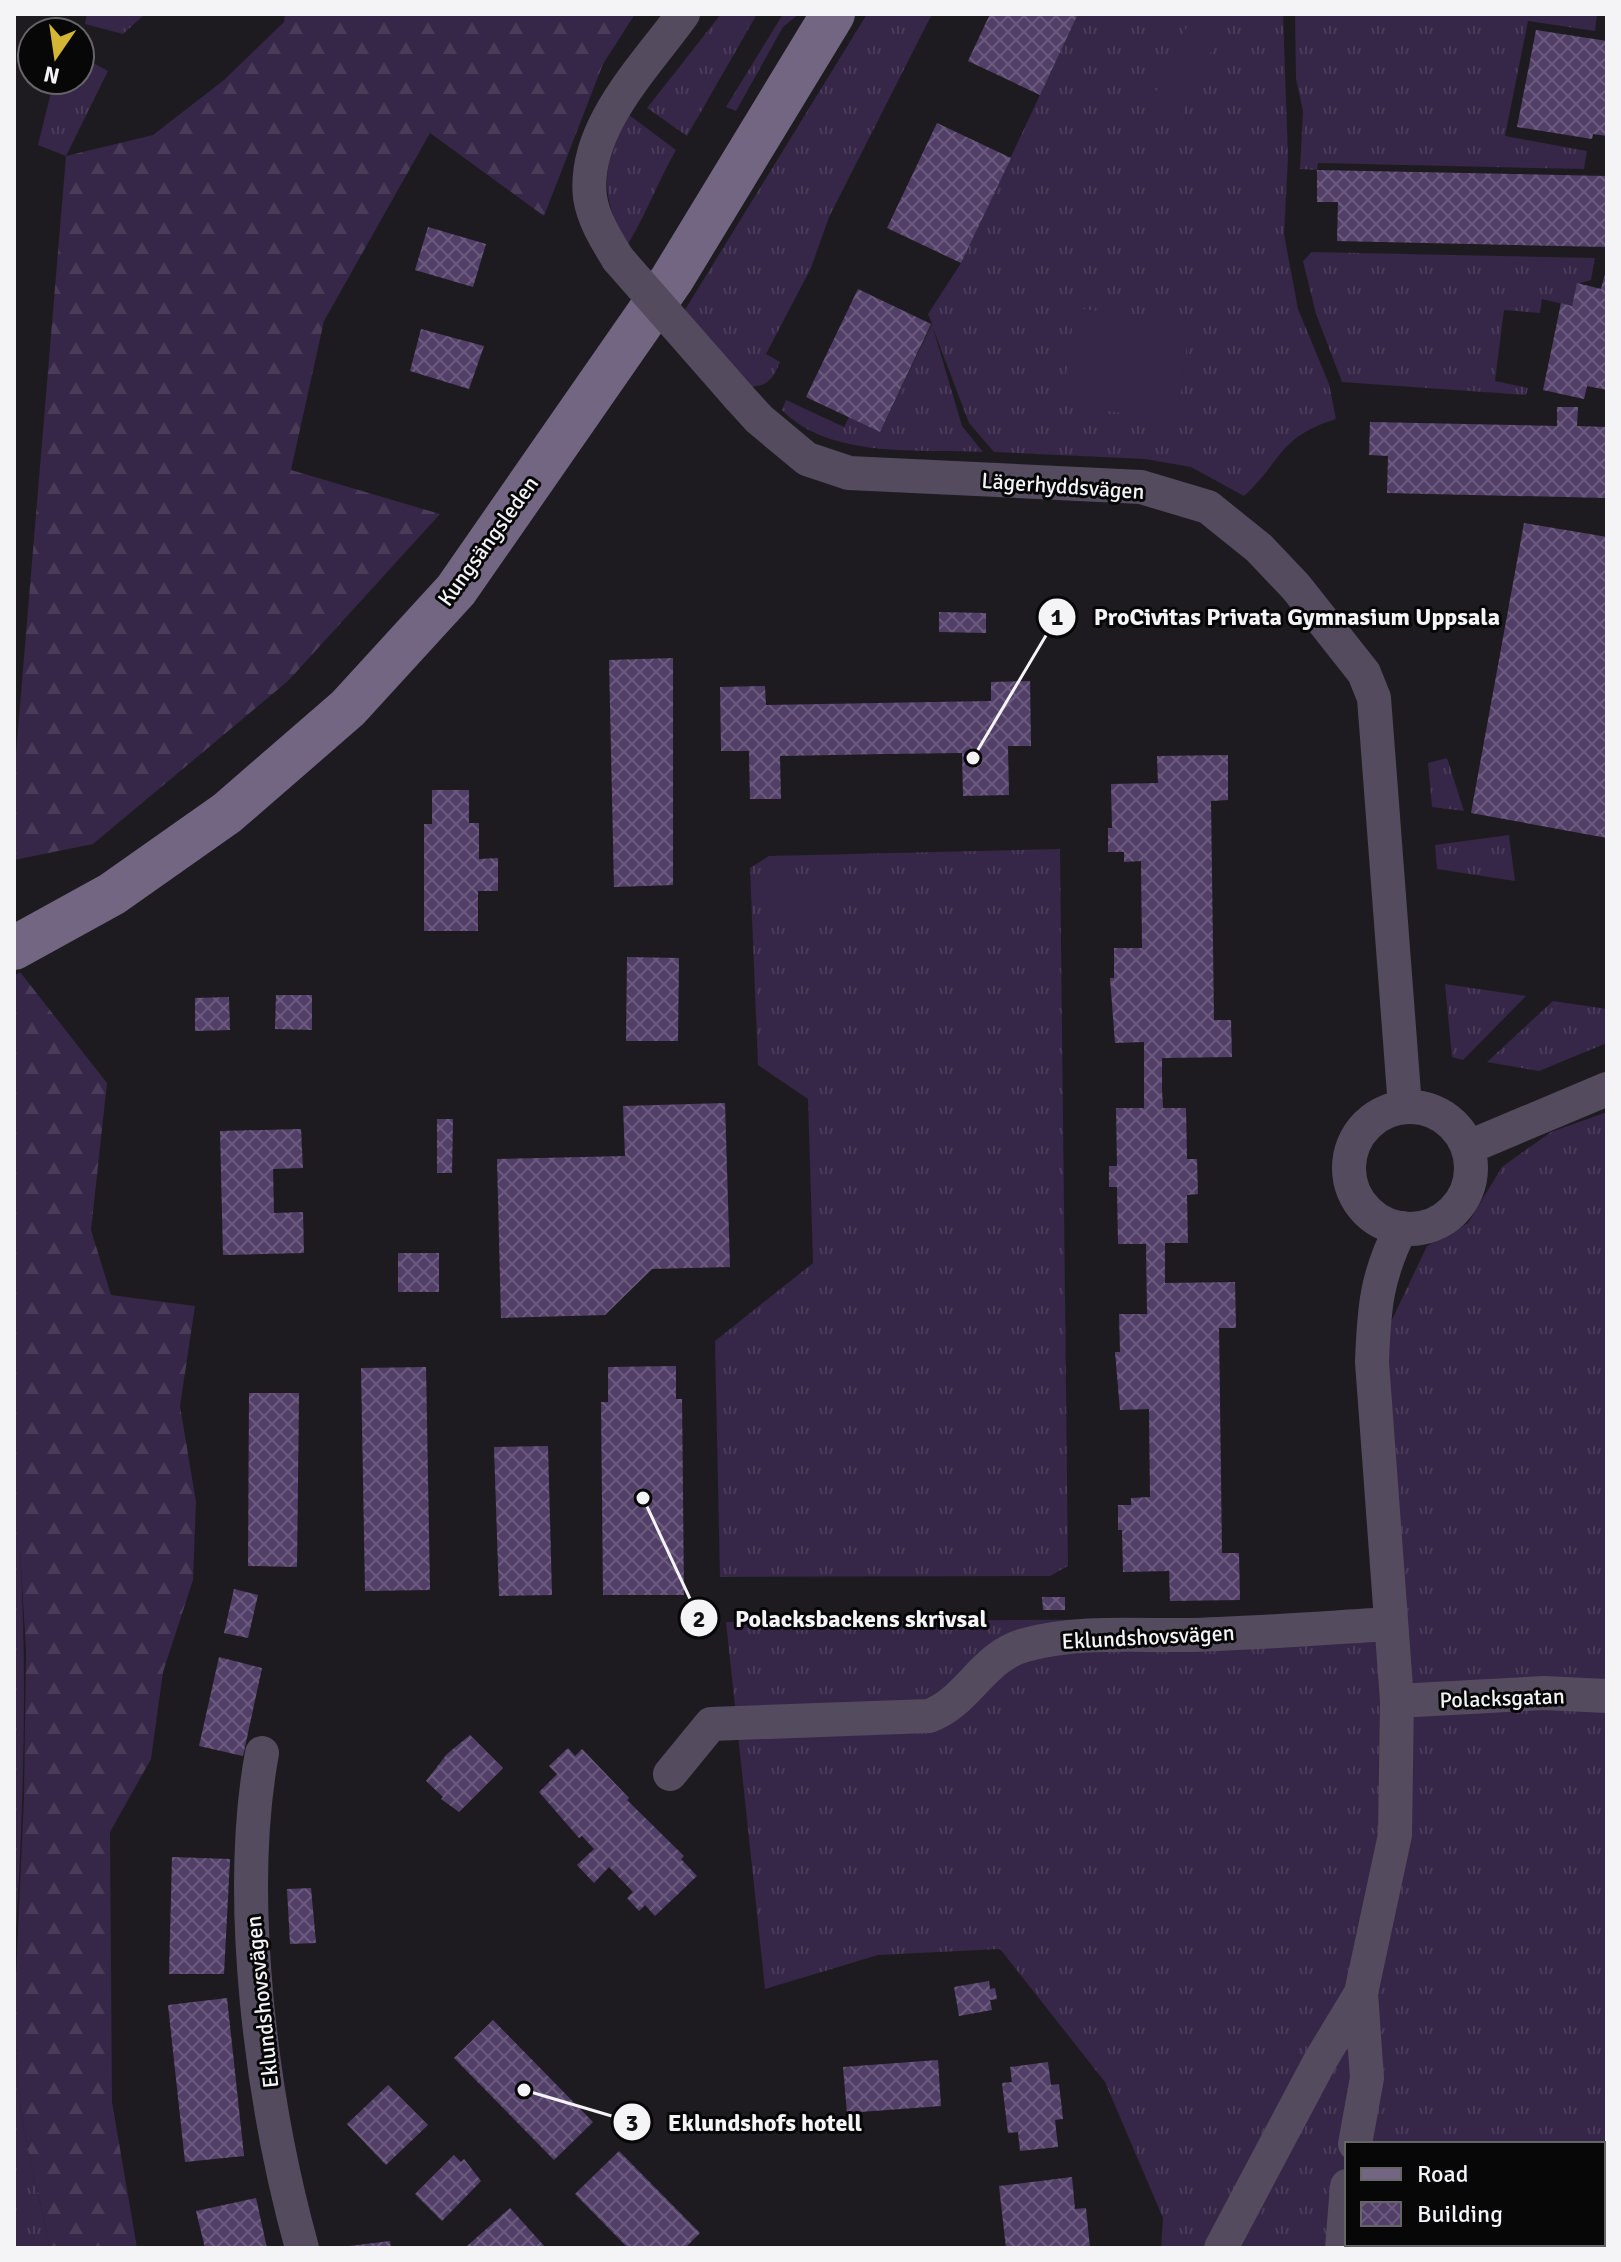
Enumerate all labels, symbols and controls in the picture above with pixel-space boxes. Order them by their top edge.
north arrow [16,16,96,96]
text: N [41,60,62,90]
street label: Lägerhyddsvägen [981,467,1145,505]
street label: Kungsängsleden [432,471,544,611]
callout: ProCivitas Privata Gymnasium Uppsala [1037,593,1516,641]
text: 1 [1051,602,1064,632]
text: ProCivitas Privata Gymnasium Uppsala [1094,602,1500,632]
callout: Polacksbackens skrivsal [679,1594,1003,1642]
text: 2 [693,1604,705,1634]
text: Polacksbackens skrivsal [735,1604,988,1634]
street label: Eklundshovsvägen [1061,1619,1235,1655]
street label: Polacksgatan [1439,1682,1565,1714]
street label: Eklundshovsvägen [240,1914,284,2090]
callout: Eklundshofs hotell [612,2098,878,2146]
text: 3 [626,2108,638,2138]
text: Eklundshofs hotell [668,2108,863,2138]
legend [1345,2142,1605,2246]
text: Road [1417,2159,1468,2189]
text: Building [1417,2199,1503,2229]

